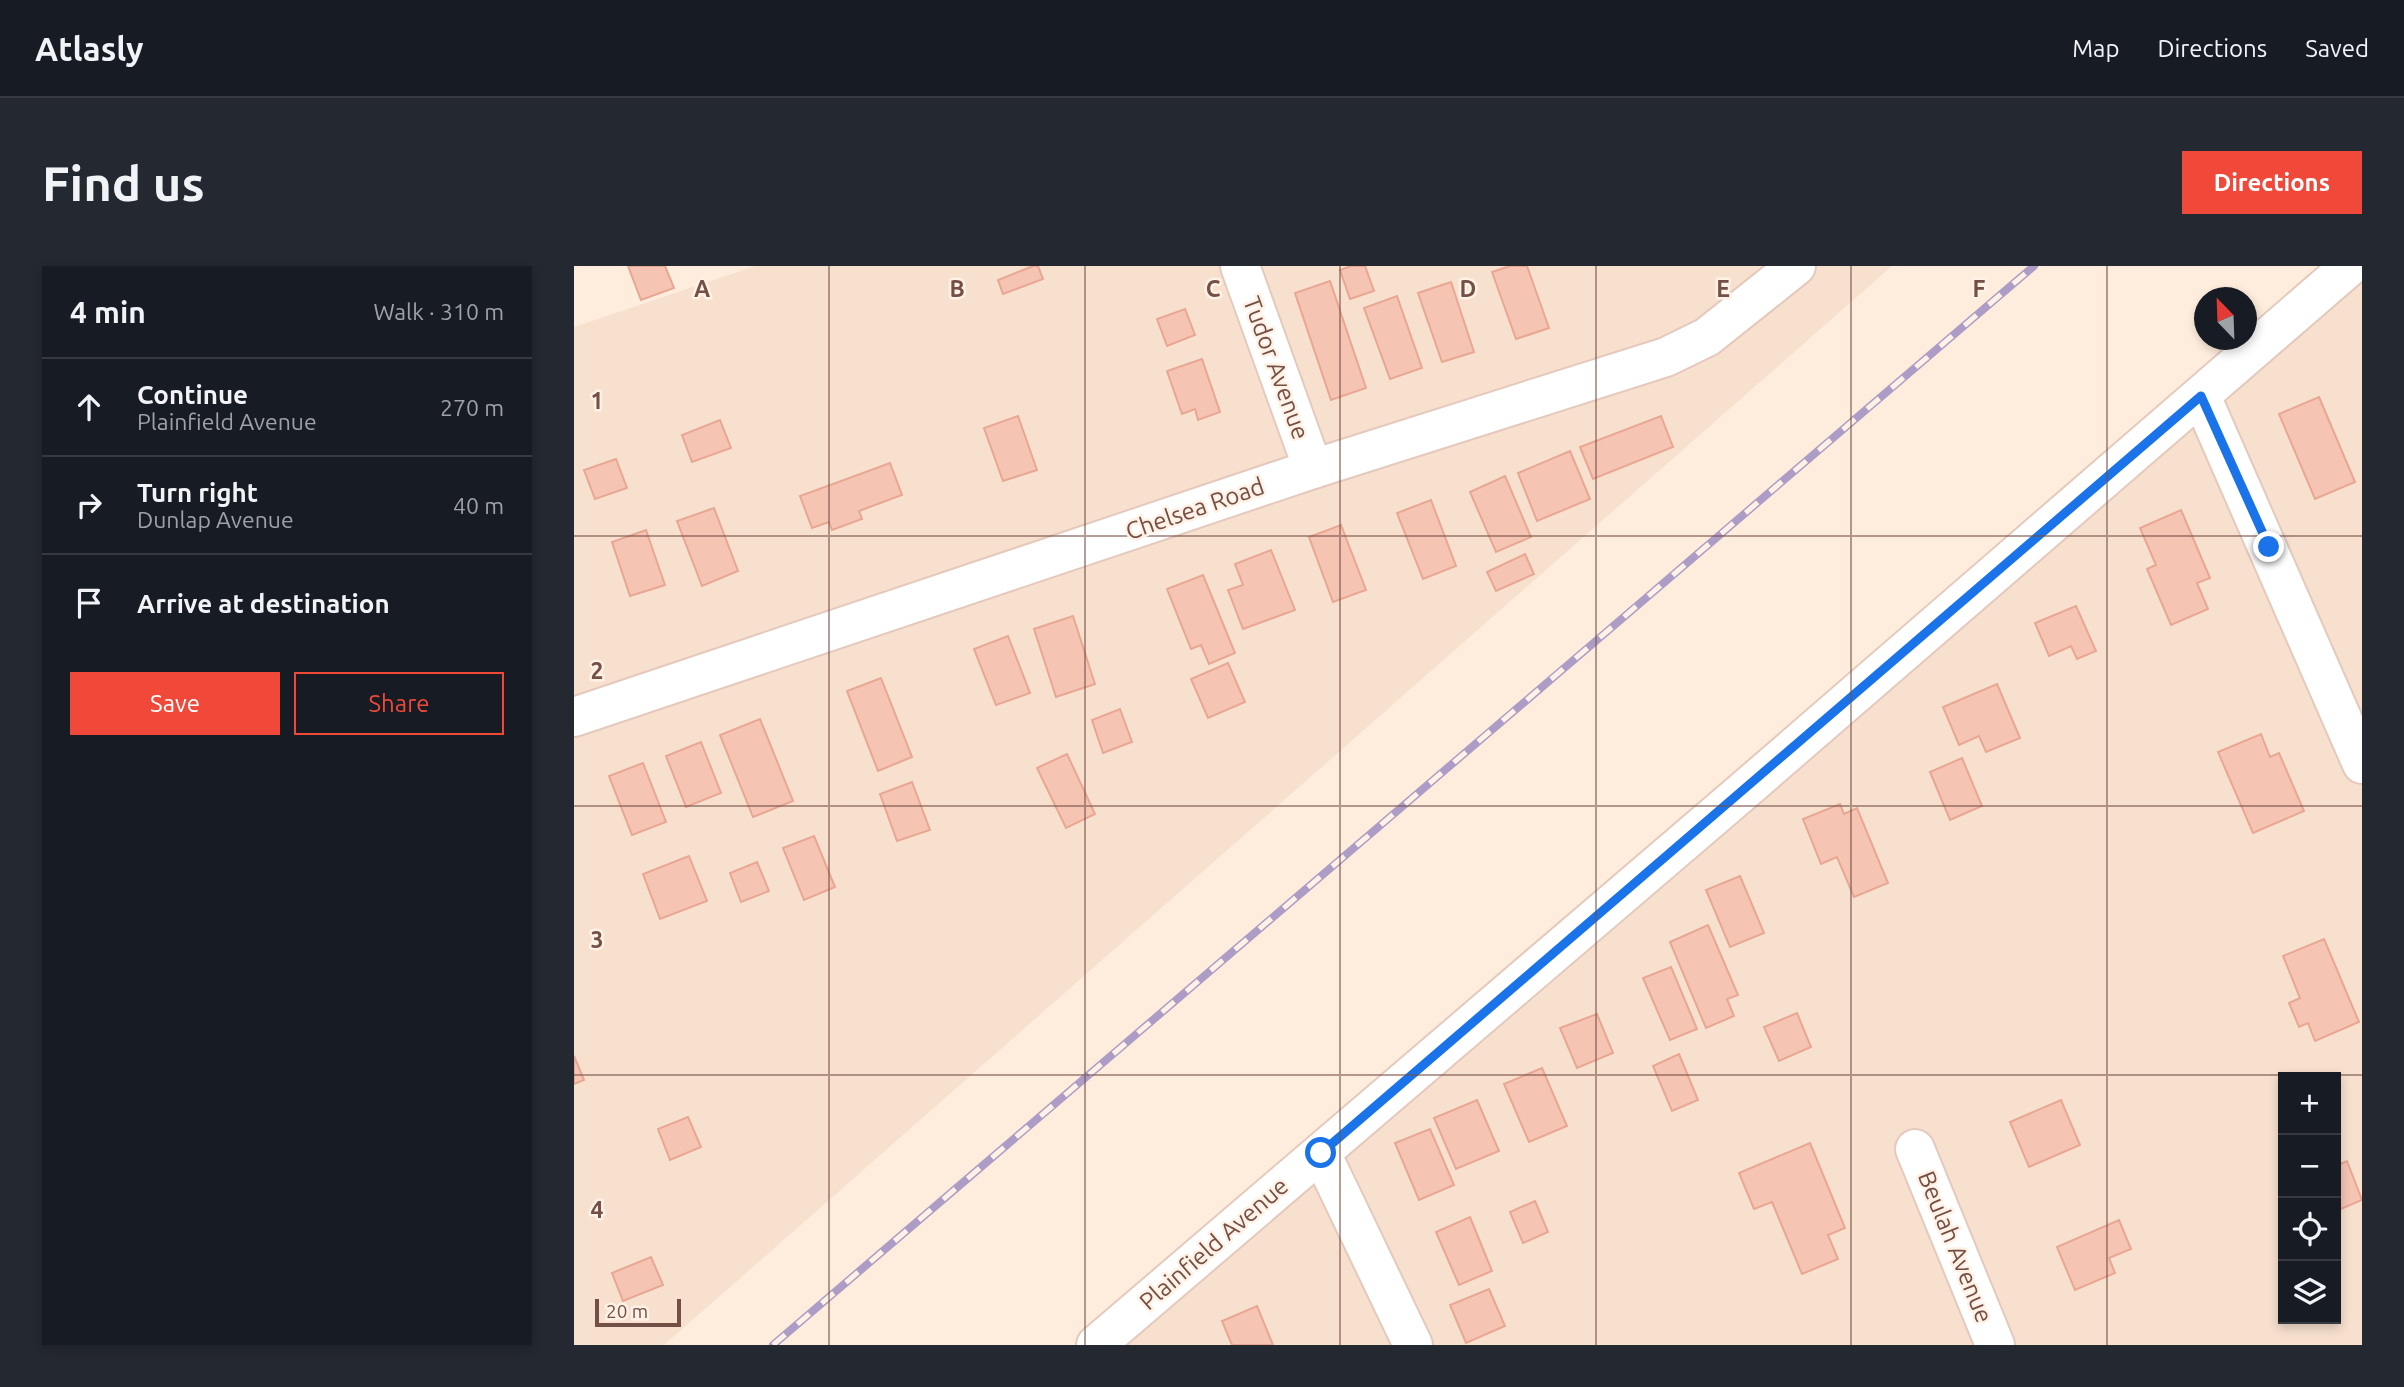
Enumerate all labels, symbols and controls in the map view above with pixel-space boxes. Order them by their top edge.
text: Atlasly [35,30,144,67]
text: Map [2072,35,2119,62]
text: Directions [2157,35,2267,62]
text: Saved [2305,35,2369,62]
button: Directions [2182,151,2362,214]
text: Find us [42,155,205,210]
text: A [694,276,710,301]
text: B [949,276,965,301]
text: C [1206,276,1221,301]
text: D [1460,276,1476,301]
text: E [1716,276,1730,301]
text: F [1973,276,1986,301]
north arrow [2194,287,2257,350]
street label: Tudor Avenue [1238,293,1315,443]
text: 4 min [70,295,146,329]
text: Walk · 310 m [373,299,504,324]
text: Continue [137,380,248,409]
icon: ahead [70,388,108,426]
text: 1 [591,388,603,413]
text: 270 m [440,395,504,420]
text: Plainfield Avenue [137,409,317,434]
street label: Chelsea Road [1122,472,1268,545]
text: Turn right [137,478,258,507]
icon: right [70,486,108,524]
text: 40 m [453,493,504,518]
text: Dunlap Avenue [137,507,294,532]
route end [2253,531,2284,562]
icon: arrive [70,584,108,622]
text: Arrive at destination [137,589,390,618]
text: 2 [591,658,603,683]
button: Save [70,672,280,735]
button: Share [294,672,504,735]
text: 3 [591,927,603,952]
map controls [2278,1072,2341,1324]
button: + [2278,1072,2341,1135]
button: − [2278,1135,2341,1198]
route start [1305,1137,1336,1168]
street label: Beulah Avenue [1913,1167,1998,1326]
street label: Plainfield Avenue [1134,1172,1293,1315]
text: 4 [591,1197,604,1222]
button: locate [2278,1198,2341,1261]
button: layers [2278,1261,2341,1324]
scale bar [595,1296,681,1328]
text: 20 m [606,1300,648,1322]

